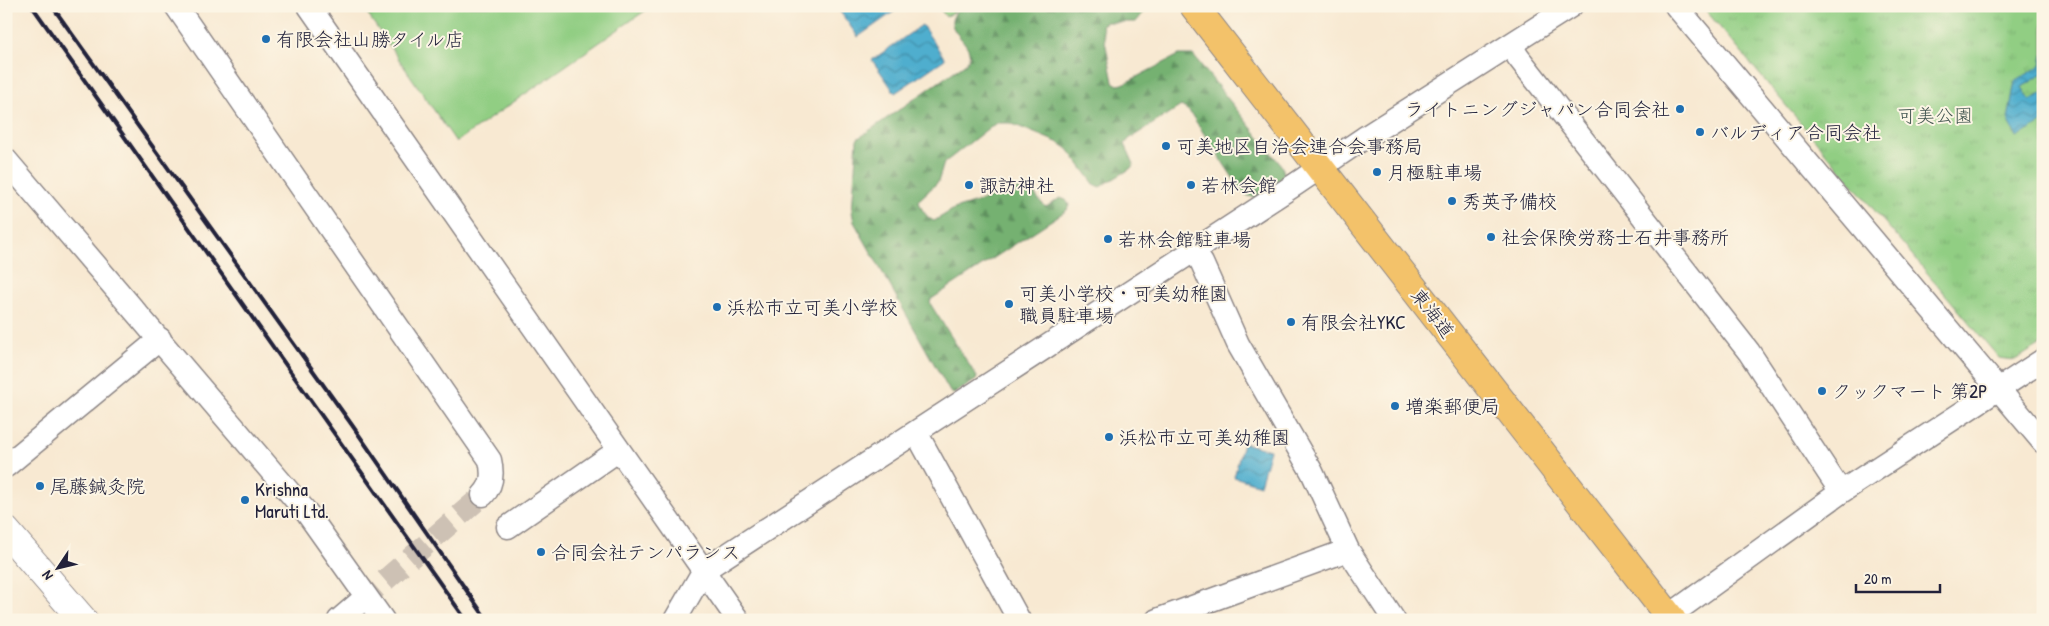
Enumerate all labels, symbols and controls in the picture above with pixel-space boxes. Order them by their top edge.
place label: 有限会社山勝タイル店 [276,26,464,52]
marker: 有限会社山勝タイル店 [260,33,272,45]
place label: ライトニングジャパン合同会社 [1405,96,1670,122]
park label: 可美公園 [1897,102,1973,128]
marker: ライトニングジャパン合同会社 [1674,103,1686,115]
place label: バルディア合同会社 [1710,119,1881,145]
marker: バルディア合同会社 [1694,126,1706,138]
place label: 可美地区自治会連合会事務局 [1176,133,1423,159]
marker: 可美地区自治会連合会事務局 [1160,140,1172,152]
place label: 月極駐車場 [1387,159,1482,185]
marker: 月極駐車場 [1371,166,1383,178]
place label: 諏訪神社 [979,172,1055,198]
place label: 若林会館 [1201,172,1277,198]
marker: 諏訪神社 [963,179,975,191]
marker: 若林会館 [1185,179,1197,191]
place label: 秀英予備校 [1462,188,1557,214]
marker: 秀英予備校 [1446,195,1458,207]
place label: 社会保険労務士石井事務所 [1501,224,1729,250]
place label: 若林会館駐車場 [1118,226,1251,252]
marker: 社会保険労務士石井事務所 [1485,231,1497,243]
marker: 若林会館駐車場 [1102,233,1114,245]
place label: 可美小学校・可美幼稚園 職員駐車場 [1019,280,1228,328]
street label: 東海道 [1405,283,1461,343]
place label: 浜松市立可美小学校 [727,294,898,320]
marker: 可美小学校・可美幼稚園 職員駐車場 [1003,298,1015,310]
marker: 浜松市立可美小学校 [711,301,723,313]
place label: 有限会社YKC [1301,309,1406,335]
marker: 有限会社YKC [1285,316,1297,328]
place label: クックマート 第2P [1832,378,1987,404]
marker: クックマート 第2P [1816,385,1828,397]
place label: 増楽郵便局 [1405,393,1500,419]
marker: 増楽郵便局 [1389,400,1401,412]
place label: 浜松市立可美幼稚園 [1119,424,1290,450]
marker: 浜松市立可美幼稚園 [1103,431,1115,443]
place label: 尾藤鍼灸院 [50,473,145,499]
place label: Krishna Maruti Ltd. [255,476,329,524]
marker: 尾藤鍼灸院 [34,480,46,492]
marker: Krishna Maruti Ltd. [239,494,251,506]
place label: 合同会社テンパランス [551,539,740,565]
north arrow [32,544,82,594]
marker: 合同会社テンパランス [535,546,547,558]
scale bar [1856,561,1940,593]
text: N [37,567,57,584]
text: 20 m [1864,568,1891,589]

